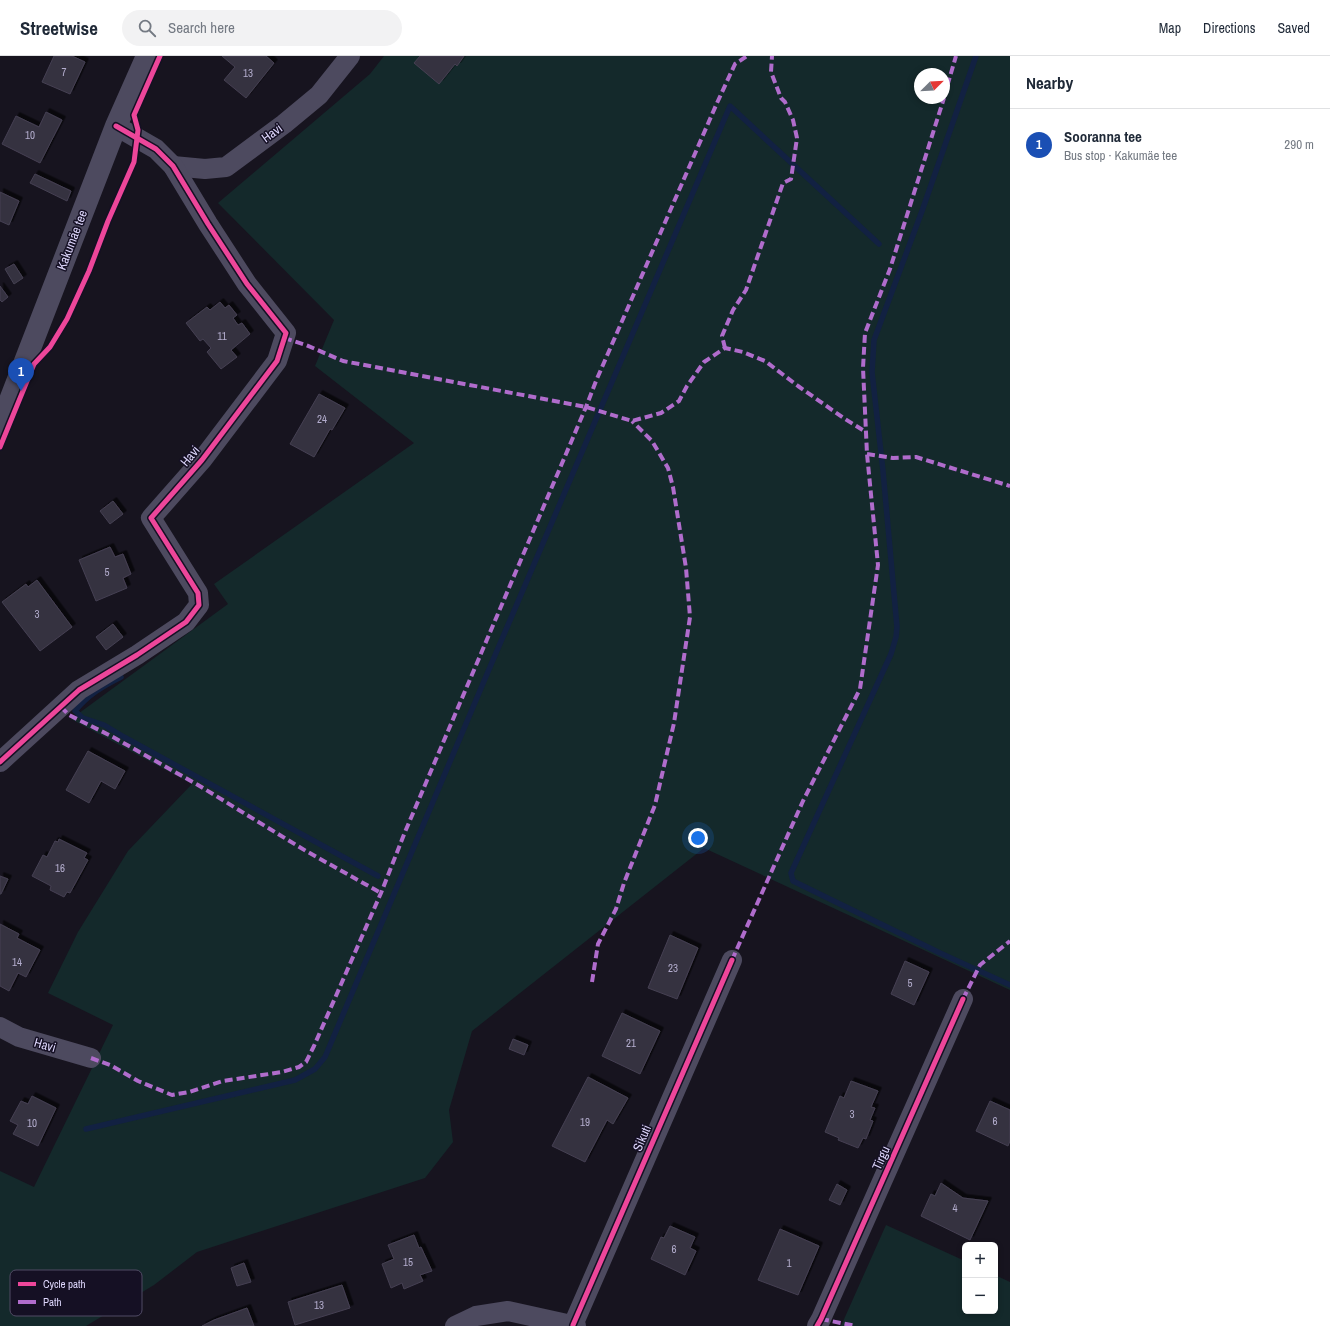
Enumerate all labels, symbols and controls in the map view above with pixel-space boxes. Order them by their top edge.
search box [122,10,402,46]
text: Streetwise [20,15,98,41]
icon: search [136,17,158,39]
text: Search here [168,17,235,38]
text: Map [1159,19,1181,37]
text: Directions [1203,19,1255,37]
text: Saved [1277,19,1310,37]
house number: 7 [61,65,67,79]
house number: 13 [243,66,253,80]
north arrow [914,68,950,104]
text: Nearby [1026,71,1073,94]
street label: Havi [258,120,286,146]
text: Sooranna tee [1064,126,1142,147]
house number: 10 [25,128,35,142]
text: 1 [1036,136,1042,153]
text: 290 m [1284,136,1314,153]
text: Bus stop · Kakumäe tee [1064,147,1177,164]
street label: Kakumäe tee [53,208,91,272]
house number: 11 [217,329,227,343]
pin: 1 [8,358,34,391]
house number: 24 [317,412,327,426]
street label: Havi [176,442,204,470]
house number: 5 [104,565,110,579]
house number: 3 [34,607,40,621]
your location [688,828,708,848]
house number: 16 [55,861,65,875]
house number: 14 [12,955,22,969]
house number: 23 [668,961,678,975]
house number: 5 [907,976,913,990]
street label: Havi [32,1034,58,1056]
house number: 21 [626,1036,636,1050]
house number: 3 [849,1107,855,1121]
house number: 6 [992,1114,998,1128]
house number: 19 [580,1115,590,1129]
house number: 10 [27,1116,37,1130]
street label: Sikuti [629,1122,655,1154]
street label: Tirgu [868,1143,894,1173]
house number: 4 [952,1201,958,1215]
house number: 6 [671,1242,677,1256]
map controls [962,1242,998,1314]
button: + [962,1242,998,1278]
house number: 15 [403,1255,413,1269]
house number: 1 [786,1256,792,1270]
legend [10,1270,142,1316]
text: Cycle path [43,1277,86,1291]
button: − [962,1278,998,1314]
text: Path [43,1295,62,1309]
house number: 13 [314,1298,324,1312]

